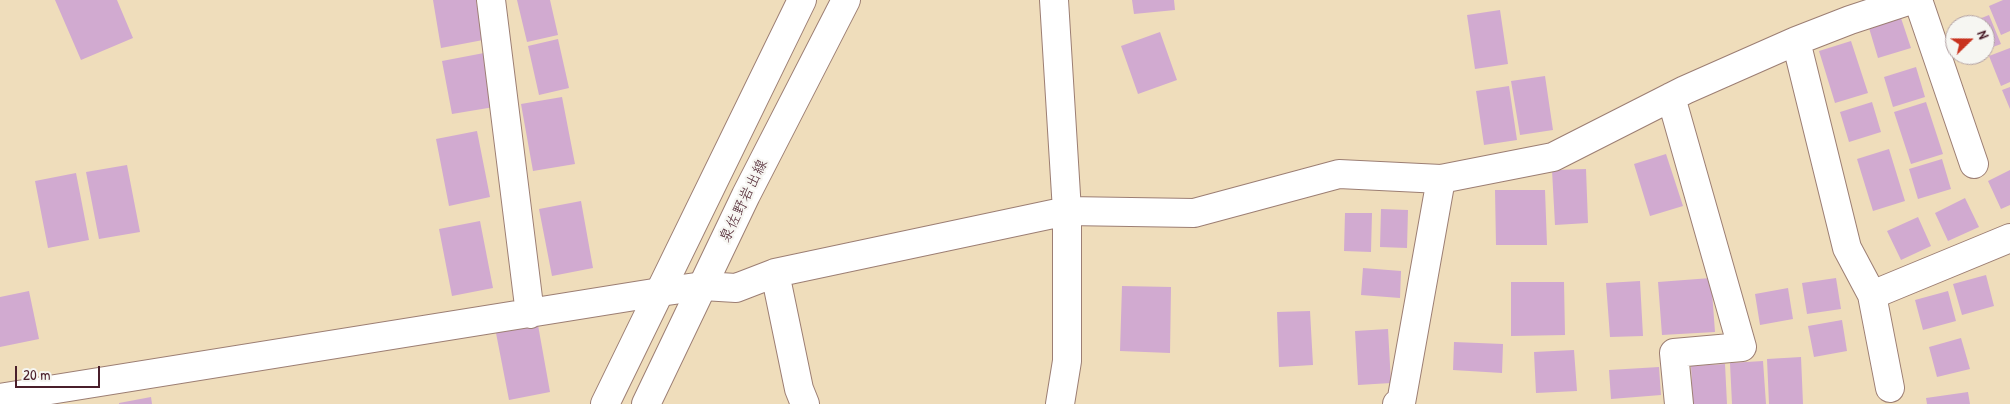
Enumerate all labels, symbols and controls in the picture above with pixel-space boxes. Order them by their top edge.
north arrow [1945,15,1995,65]
text: N [1973,28,1994,42]
street label: 泉佐野岩出線 [716,157,772,245]
scale bar [18,356,102,388]
text: 20 m [23,364,50,385]

